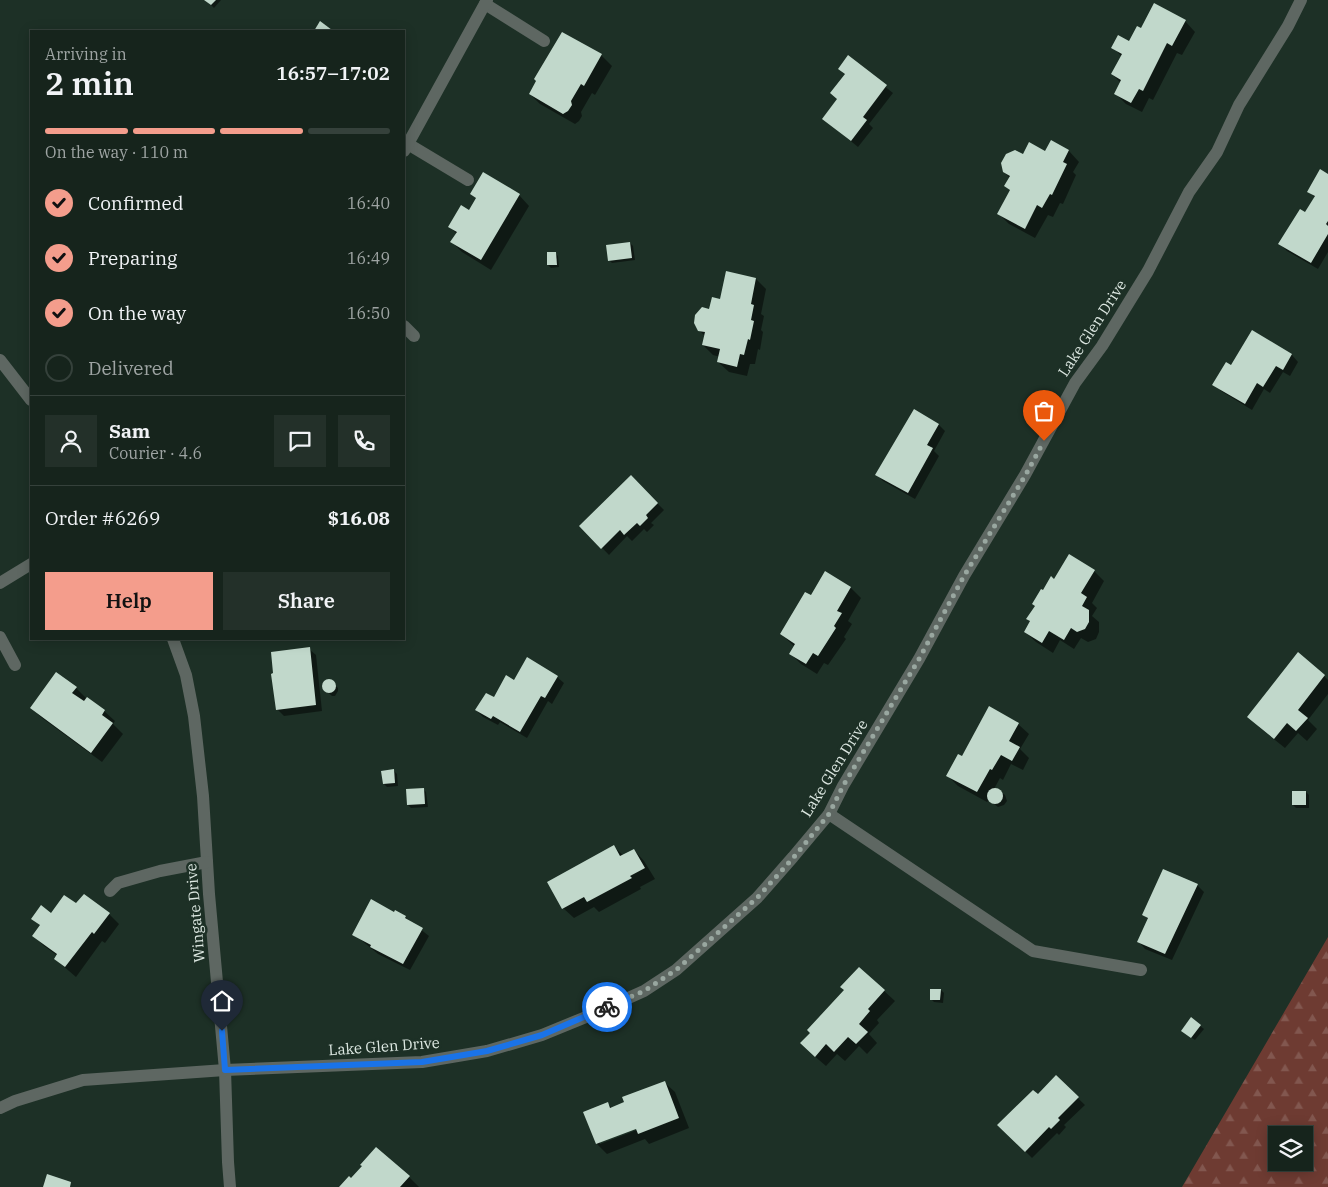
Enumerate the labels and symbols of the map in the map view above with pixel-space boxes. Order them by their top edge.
street label: Lake Glen Drive [1054,276,1130,380]
pin [1023,390,1065,441]
street label: Lake Glen Drive [796,716,872,820]
street label: Wingate Drive [181,863,209,963]
pin [201,980,243,1031]
courier [582,982,632,1032]
street label: Lake Glen Drive [328,1033,440,1059]

